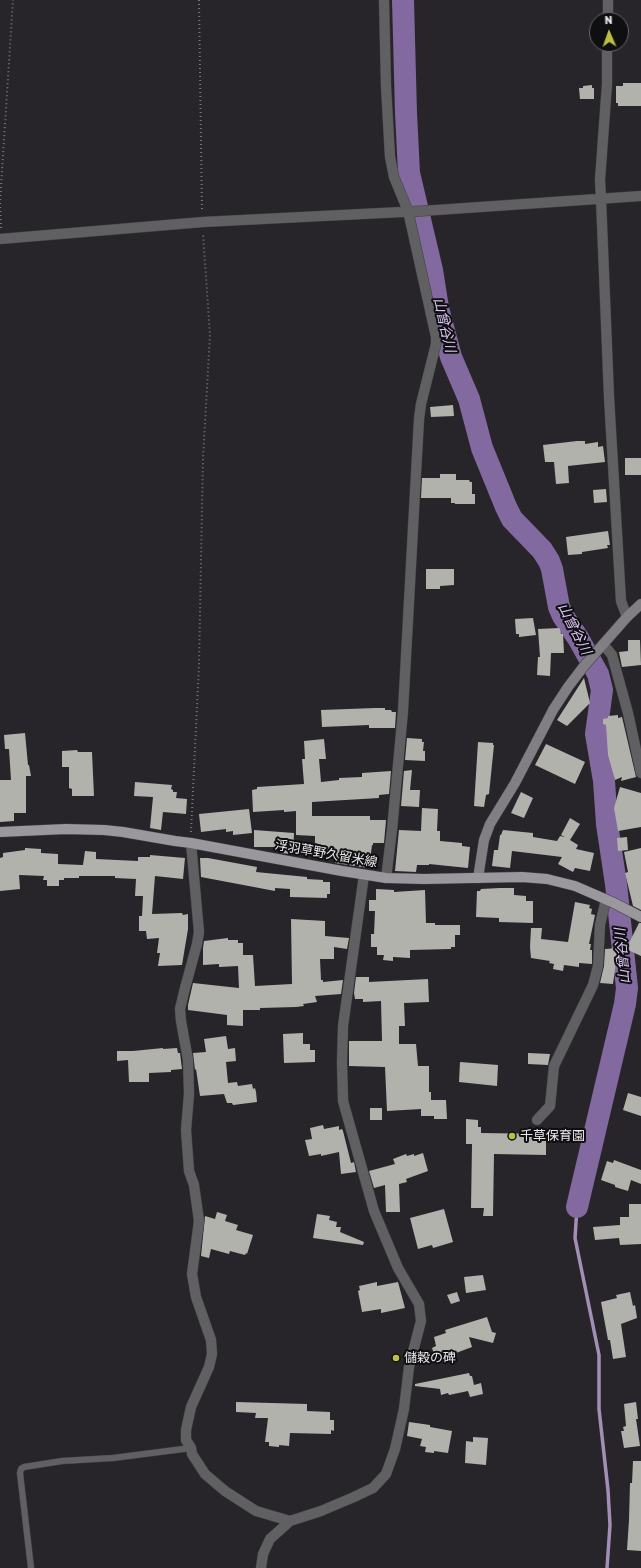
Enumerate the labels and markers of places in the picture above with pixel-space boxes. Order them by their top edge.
place label: 千草保育園 [520,1128,585,1144]
marker: 千草保育園 [507,1131,517,1141]
place label: 儲穀の碑 [404,1350,456,1366]
marker: 儲穀の碑 [391,1353,401,1363]

